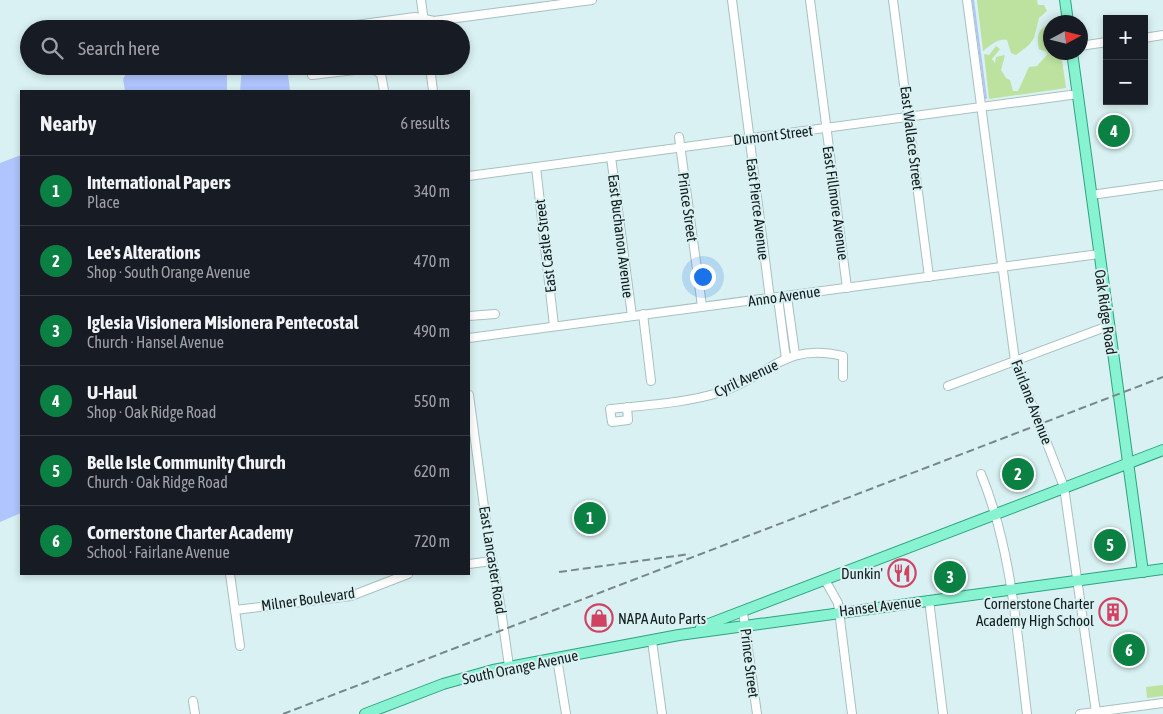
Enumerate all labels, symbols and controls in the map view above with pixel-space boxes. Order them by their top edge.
north arrow [1043,15,1088,60]
map controls [1103,15,1148,105]
button: + [1103,15,1148,60]
search box [20,20,470,75]
icon: search [38,34,66,62]
text: Search here [78,37,160,59]
button: − [1103,60,1148,105]
street label: East Wallace Street [897,85,927,191]
text: Nearby [40,111,96,135]
pin: 4 [1098,112,1130,150]
text: 6 results [400,114,450,132]
street label: Dumont Street [732,122,814,148]
street label: East Fillmore Avenue [820,145,852,261]
street label: East Pierce Avenue [743,157,773,261]
text: International Papers [87,171,231,193]
street label: Prince Street [675,171,701,243]
street label: East Buchanon Avenue [605,173,637,299]
text: 1 [52,182,60,200]
text: 340 m [414,182,450,200]
text: Place [87,193,120,211]
street label: East Castle Street [531,198,559,294]
text: Lee's Alterations [87,241,200,263]
text: 2 [52,252,60,270]
text: 470 m [414,252,450,270]
text: Shop · South Orange Avenue [87,263,250,281]
your location [690,264,716,290]
street label: Oak Ridge Road [1092,268,1120,356]
street label: Anno Avenue [747,283,821,309]
text: Iglesia Visionera Misionera Pentecostal [87,311,359,333]
text: 3 [52,322,60,340]
text: 490 m [414,322,450,340]
text: Church · Hansel Avenue [87,333,224,351]
street label: Cyril Avenue [711,356,781,400]
street label: Fairlane Avenue [1008,357,1056,447]
text: U-Haul [87,381,137,403]
text: 4 [52,392,60,410]
text: 550 m [414,392,450,410]
text: Shop · Oak Ridge Road [87,403,216,421]
text: Belle Isle Community Church [87,451,286,473]
pin: 2 [1002,455,1034,493]
text: 5 [52,462,60,480]
text: 620 m [414,462,450,480]
text: Church · Oak Ridge Road [87,473,228,491]
pin: 1 [574,499,606,537]
street label: East Lancaster Road [476,505,510,615]
text: Cornerstone Charter Academy [87,521,293,543]
pin: 5 [1094,526,1126,564]
text: 6 [52,532,60,550]
text: 720 m [414,532,450,550]
text: School · Fairlane Avenue [87,543,230,561]
restaurant icon: Dunkin' [887,558,917,588]
pin: 3 [934,558,966,596]
place label: Dunkin' [841,565,883,582]
street label: Milner Boulevard [260,584,356,614]
street label: Hansel Avenue [838,593,922,619]
place label: Cornerstone Charter Academy High School [976,595,1095,629]
building icon: Cornerstone Charter Academy High School [1098,597,1128,627]
shop icon: NAPA Auto Parts [584,603,614,633]
place label: NAPA Auto Parts [618,610,706,627]
street label: Prince Street [737,627,763,699]
pin: 6 [1113,631,1145,669]
street label: South Orange Avenue [461,646,580,688]

